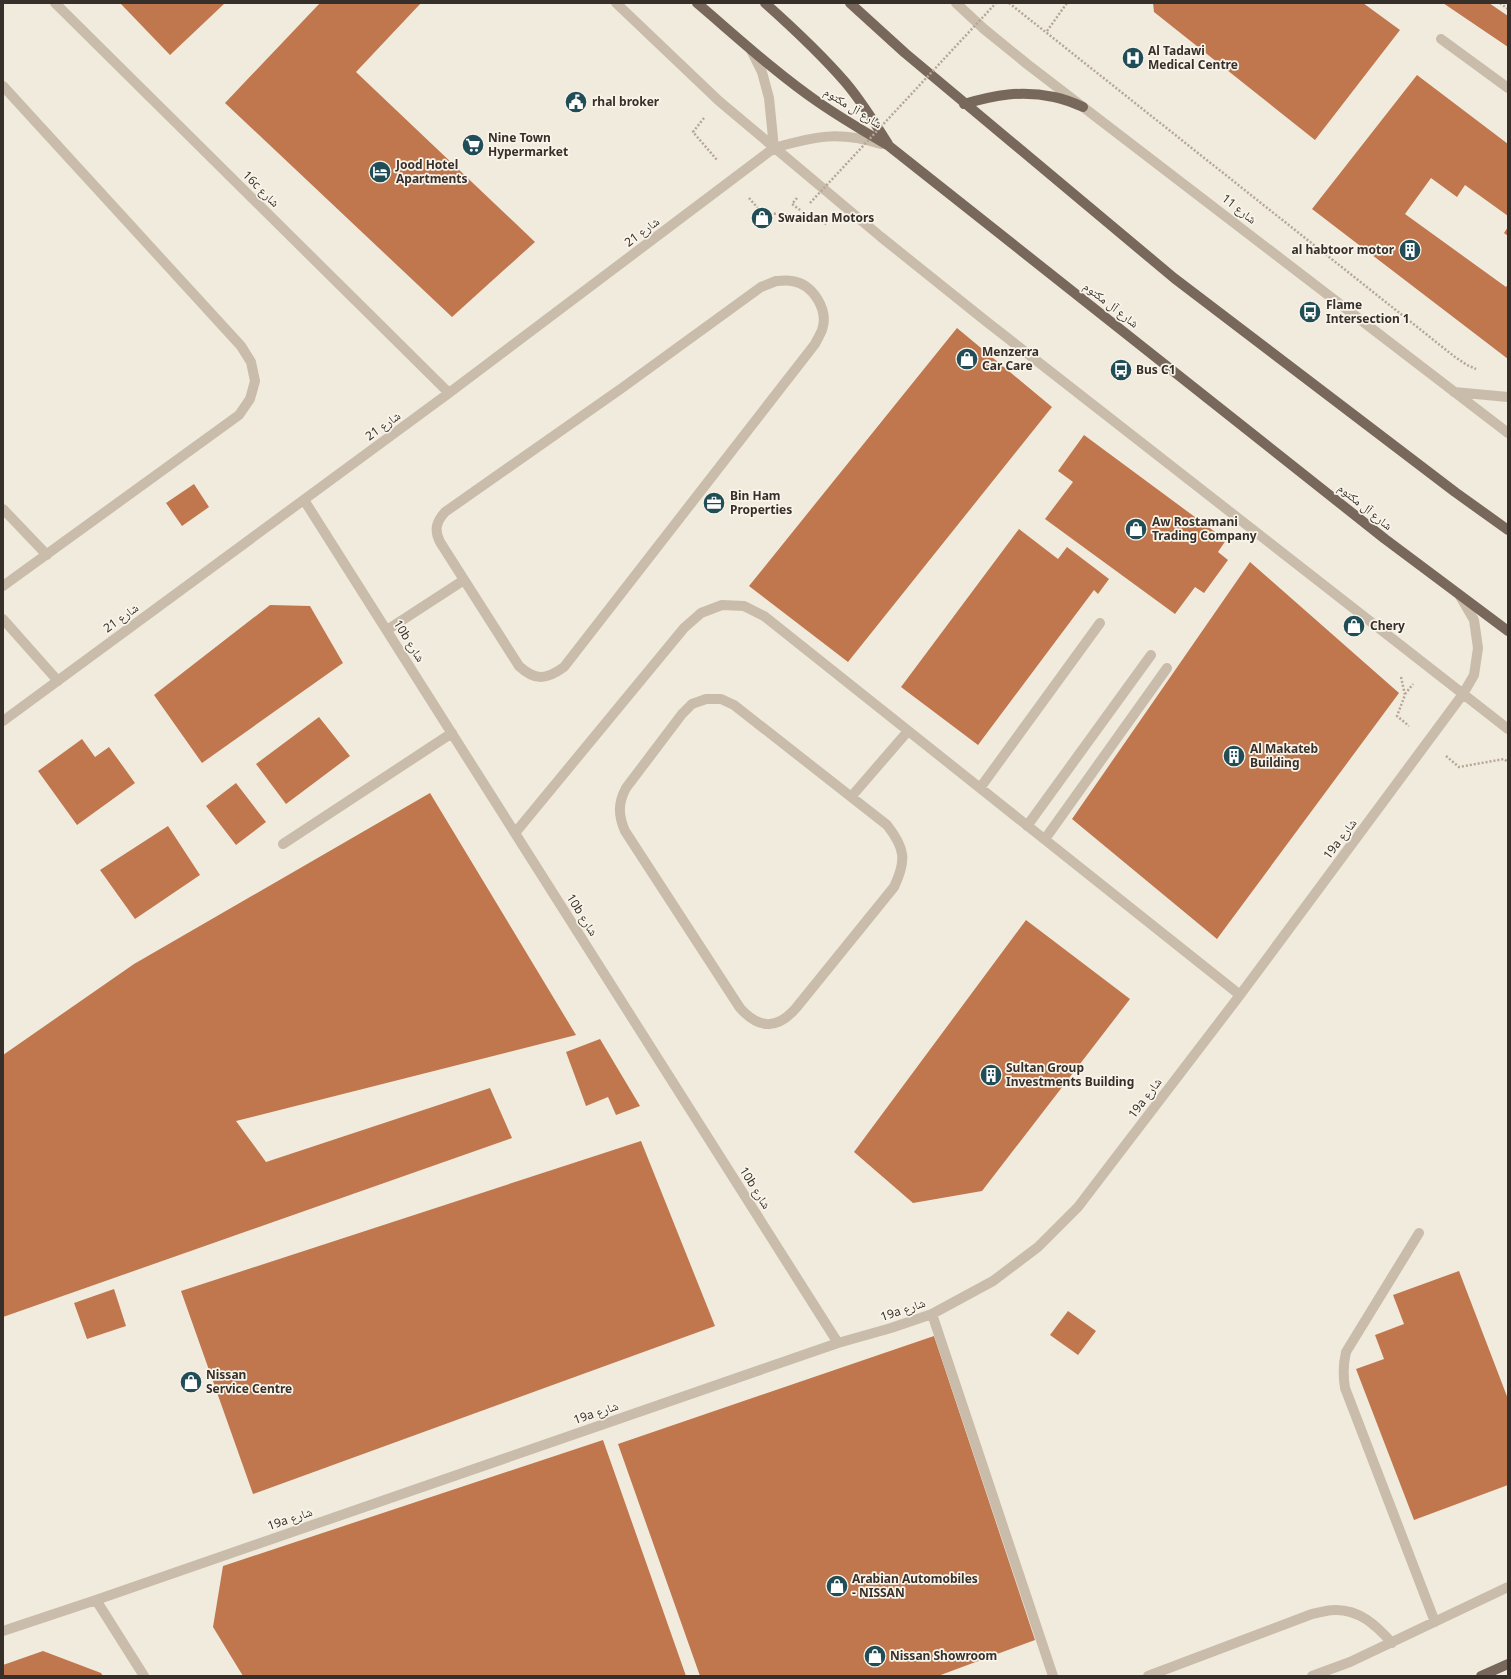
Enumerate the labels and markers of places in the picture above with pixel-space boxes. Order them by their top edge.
place label: Al Tadawi Medical Centre [1148,42,1238,73]
hospital icon: Al Tadawi Medical Centre [1120,45,1146,71]
public building icon: rhal broker [563,89,589,115]
place label: rhal broker [592,93,660,110]
place label: Nine Town Hypermarket [488,129,568,160]
supermarket icon: Nine Town Hypermarket [460,132,486,158]
place label: Jood Hotel Apartments [395,156,468,187]
hotel icon: Jood Hotel Apartments [367,159,393,185]
shop icon: Swaidan Motors [749,205,775,231]
place label: Swaidan Motors [778,209,874,226]
building icon: al habtoor motor [1397,237,1423,263]
place label: al habtoor motor [1292,241,1395,258]
place label: Flame Intersection 1 [1326,296,1410,327]
bus stop icon: Flame Intersection 1 [1297,299,1323,325]
place label: Menzerra Car Care [982,343,1039,374]
shop icon: Menzerra Car Care [954,346,980,372]
bus stop icon: Bus C1 [1108,357,1134,383]
place label: Bus C1 [1136,361,1176,378]
place label: Bin Ham Properties [730,487,792,518]
office icon: Bin Ham Properties [701,490,727,516]
place label: Aw Rostamani Trading Company [1152,513,1257,544]
shop icon: Aw Rostamani Trading Company [1123,516,1149,542]
shop icon: Chery [1341,613,1367,639]
place label: Chery [1370,617,1405,634]
place label: Al Makateb Building [1250,740,1319,771]
building icon: Al Makateb Building [1221,743,1247,769]
place label: Sultan Group Investments Building [1006,1059,1134,1090]
building icon: Sultan Group Investments Building [978,1062,1004,1088]
place label: Nissan Service Centre [206,1366,292,1397]
shop icon: Nissan Service Centre [178,1369,204,1395]
place label: Arabian Automobiles - NISSAN [852,1570,978,1601]
shop icon: Arabian Automobiles - NISSAN [824,1573,850,1599]
shop icon: Nissan Showroom [862,1643,888,1669]
place label: Nissan Showroom [890,1647,997,1664]

